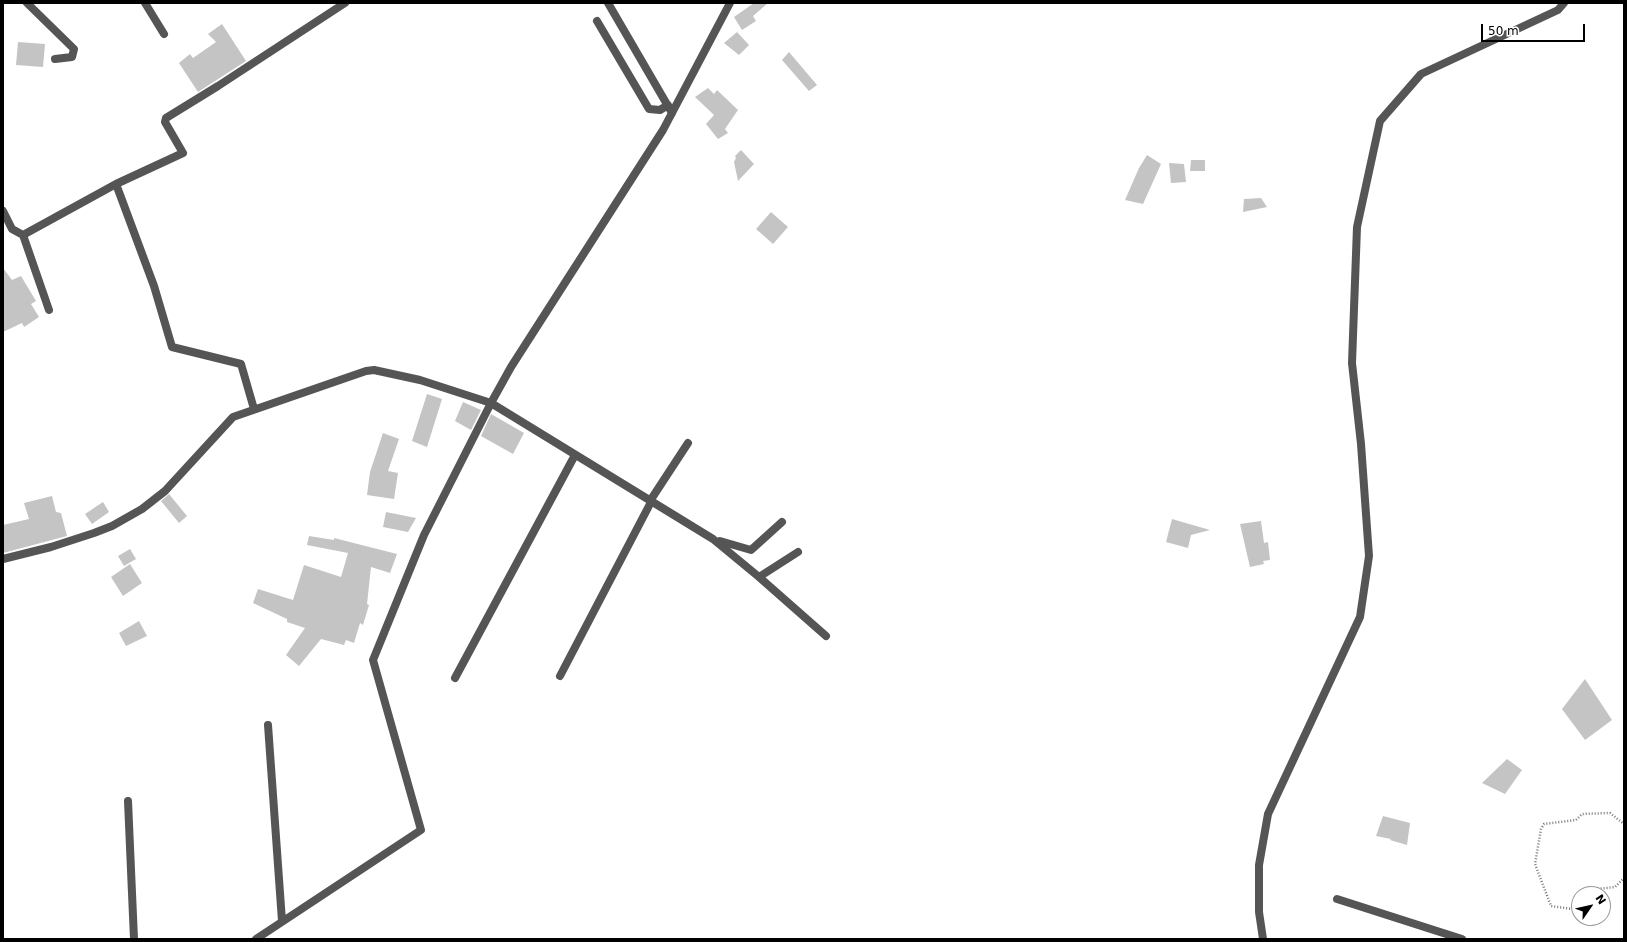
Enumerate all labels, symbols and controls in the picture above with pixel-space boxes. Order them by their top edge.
scale bar [1483,16,1587,42]
text: 50 m [1488,24,1519,38]
north arrow [1571,886,1611,926]
text: N [1593,892,1609,907]

